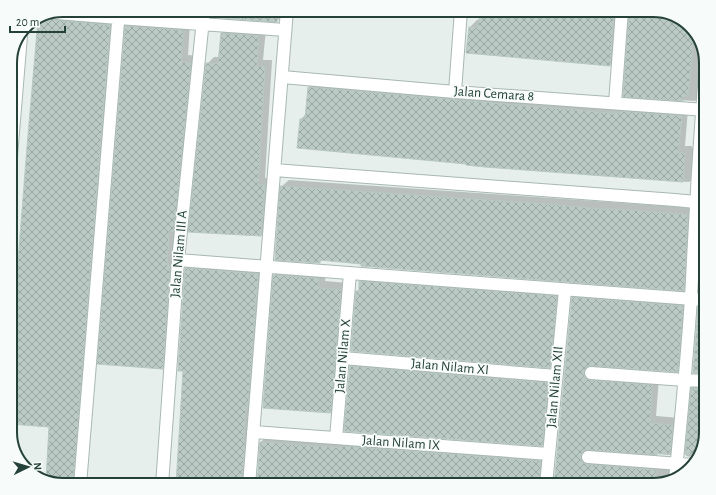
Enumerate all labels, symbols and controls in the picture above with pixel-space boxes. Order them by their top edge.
scale bar [10,8,65,34]
text: 20 m [16,16,39,28]
street label: Jalan Cemara 8 [453,84,535,104]
street label: Jalan Nilam III A [168,210,190,298]
street label: Jalan Nilam X [333,318,353,394]
street label: Jalan Nilam XII [544,346,566,428]
street label: Jalan Nilam XI [410,357,490,377]
street label: Jalan Nilam IX [362,433,440,453]
north arrow [8,447,48,487]
text: N [32,462,43,470]

